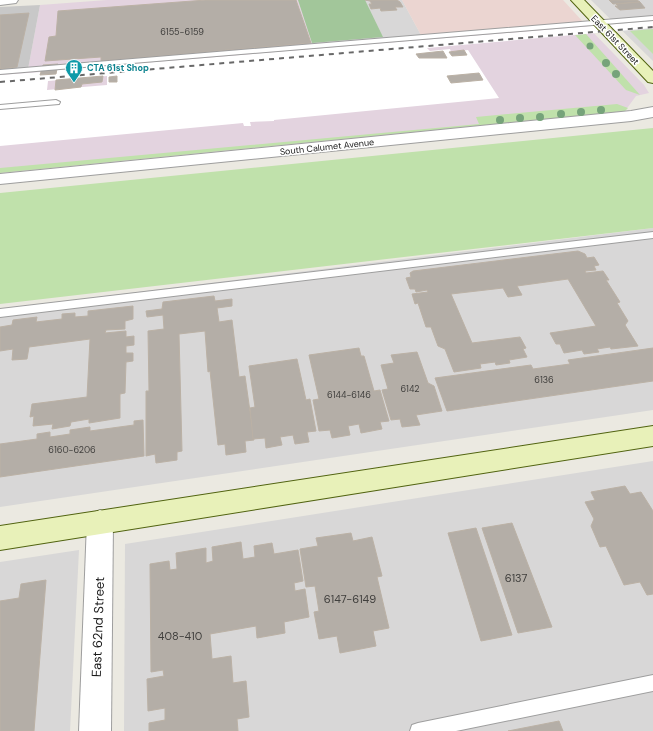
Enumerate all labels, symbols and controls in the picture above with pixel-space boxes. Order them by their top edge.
street label: East 61st Street [588,13,642,68]
house number: 6155-6159 [160,26,204,38]
building icon: CTA 61st Shop [64,58,84,83]
place label: CTA 61st Shop [87,62,149,74]
street label: South Calumet Avenue [279,136,375,158]
house number: 6136 [534,374,554,386]
house number: 6142 [400,383,420,395]
house number: 6144-6146 [327,389,371,401]
house number: 6160-6206 [48,444,96,456]
house number: 6137 [505,571,527,585]
street label: East 62nd Street [88,577,108,677]
house number: 6147-6149 [324,592,376,606]
house number: 408-410 [158,629,202,643]

